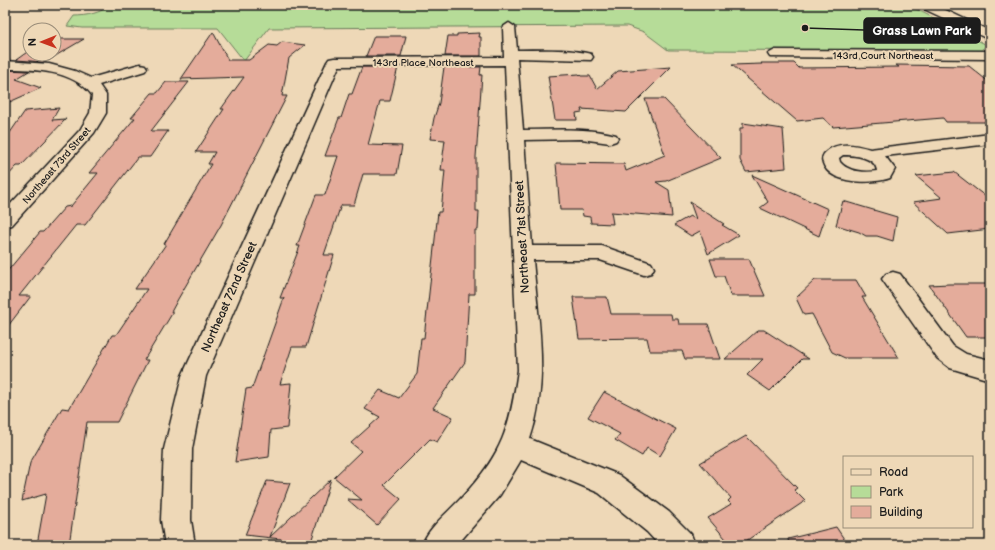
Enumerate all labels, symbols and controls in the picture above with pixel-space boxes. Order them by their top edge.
callout: Grass Lawn Park [864,18,980,43]
north arrow [22,22,62,62]
text: Grass Lawn Park [872,23,972,39]
text: N [26,38,39,46]
street label: 143rd Court Northeast [833,50,933,62]
street label: 143rd Place Northeast [372,57,474,69]
street label: Northeast 73rd Street [20,125,93,206]
street label: Northeast 71st Street [512,180,533,294]
street label: Northeast 72nd Street [198,239,261,355]
legend [843,456,973,528]
text: Road [879,465,908,480]
text: Park [879,485,903,500]
text: Building [879,505,923,520]

